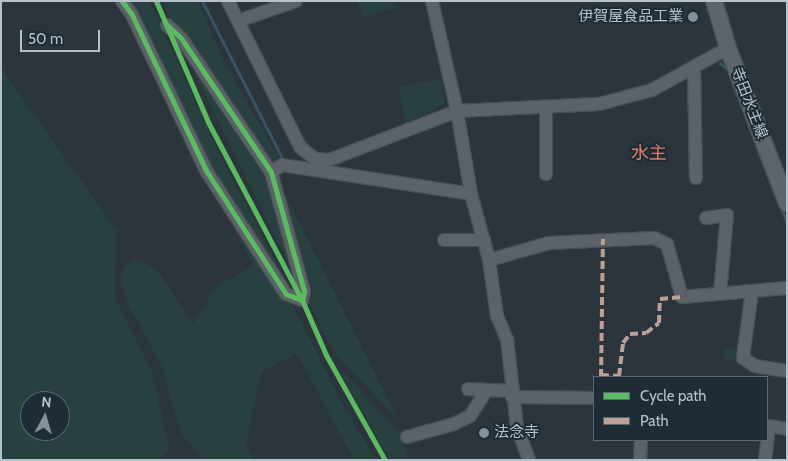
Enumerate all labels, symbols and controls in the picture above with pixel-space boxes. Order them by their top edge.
place label: 伊賀屋食品工業 [578,8,683,26]
marker: 伊賀屋食品工業 [687,11,699,23]
scale bar [22,20,102,52]
text: 50 m [28,30,63,48]
street label: 寺田水主線 [727,65,771,141]
district label: 水主 [631,142,667,164]
legend [593,376,768,441]
text: Cycle path [640,387,706,405]
north arrow [20,391,70,441]
text: N [41,393,52,412]
text: Path [640,412,669,430]
place label: 法念寺 [494,424,539,442]
marker: 法念寺 [478,427,490,439]

